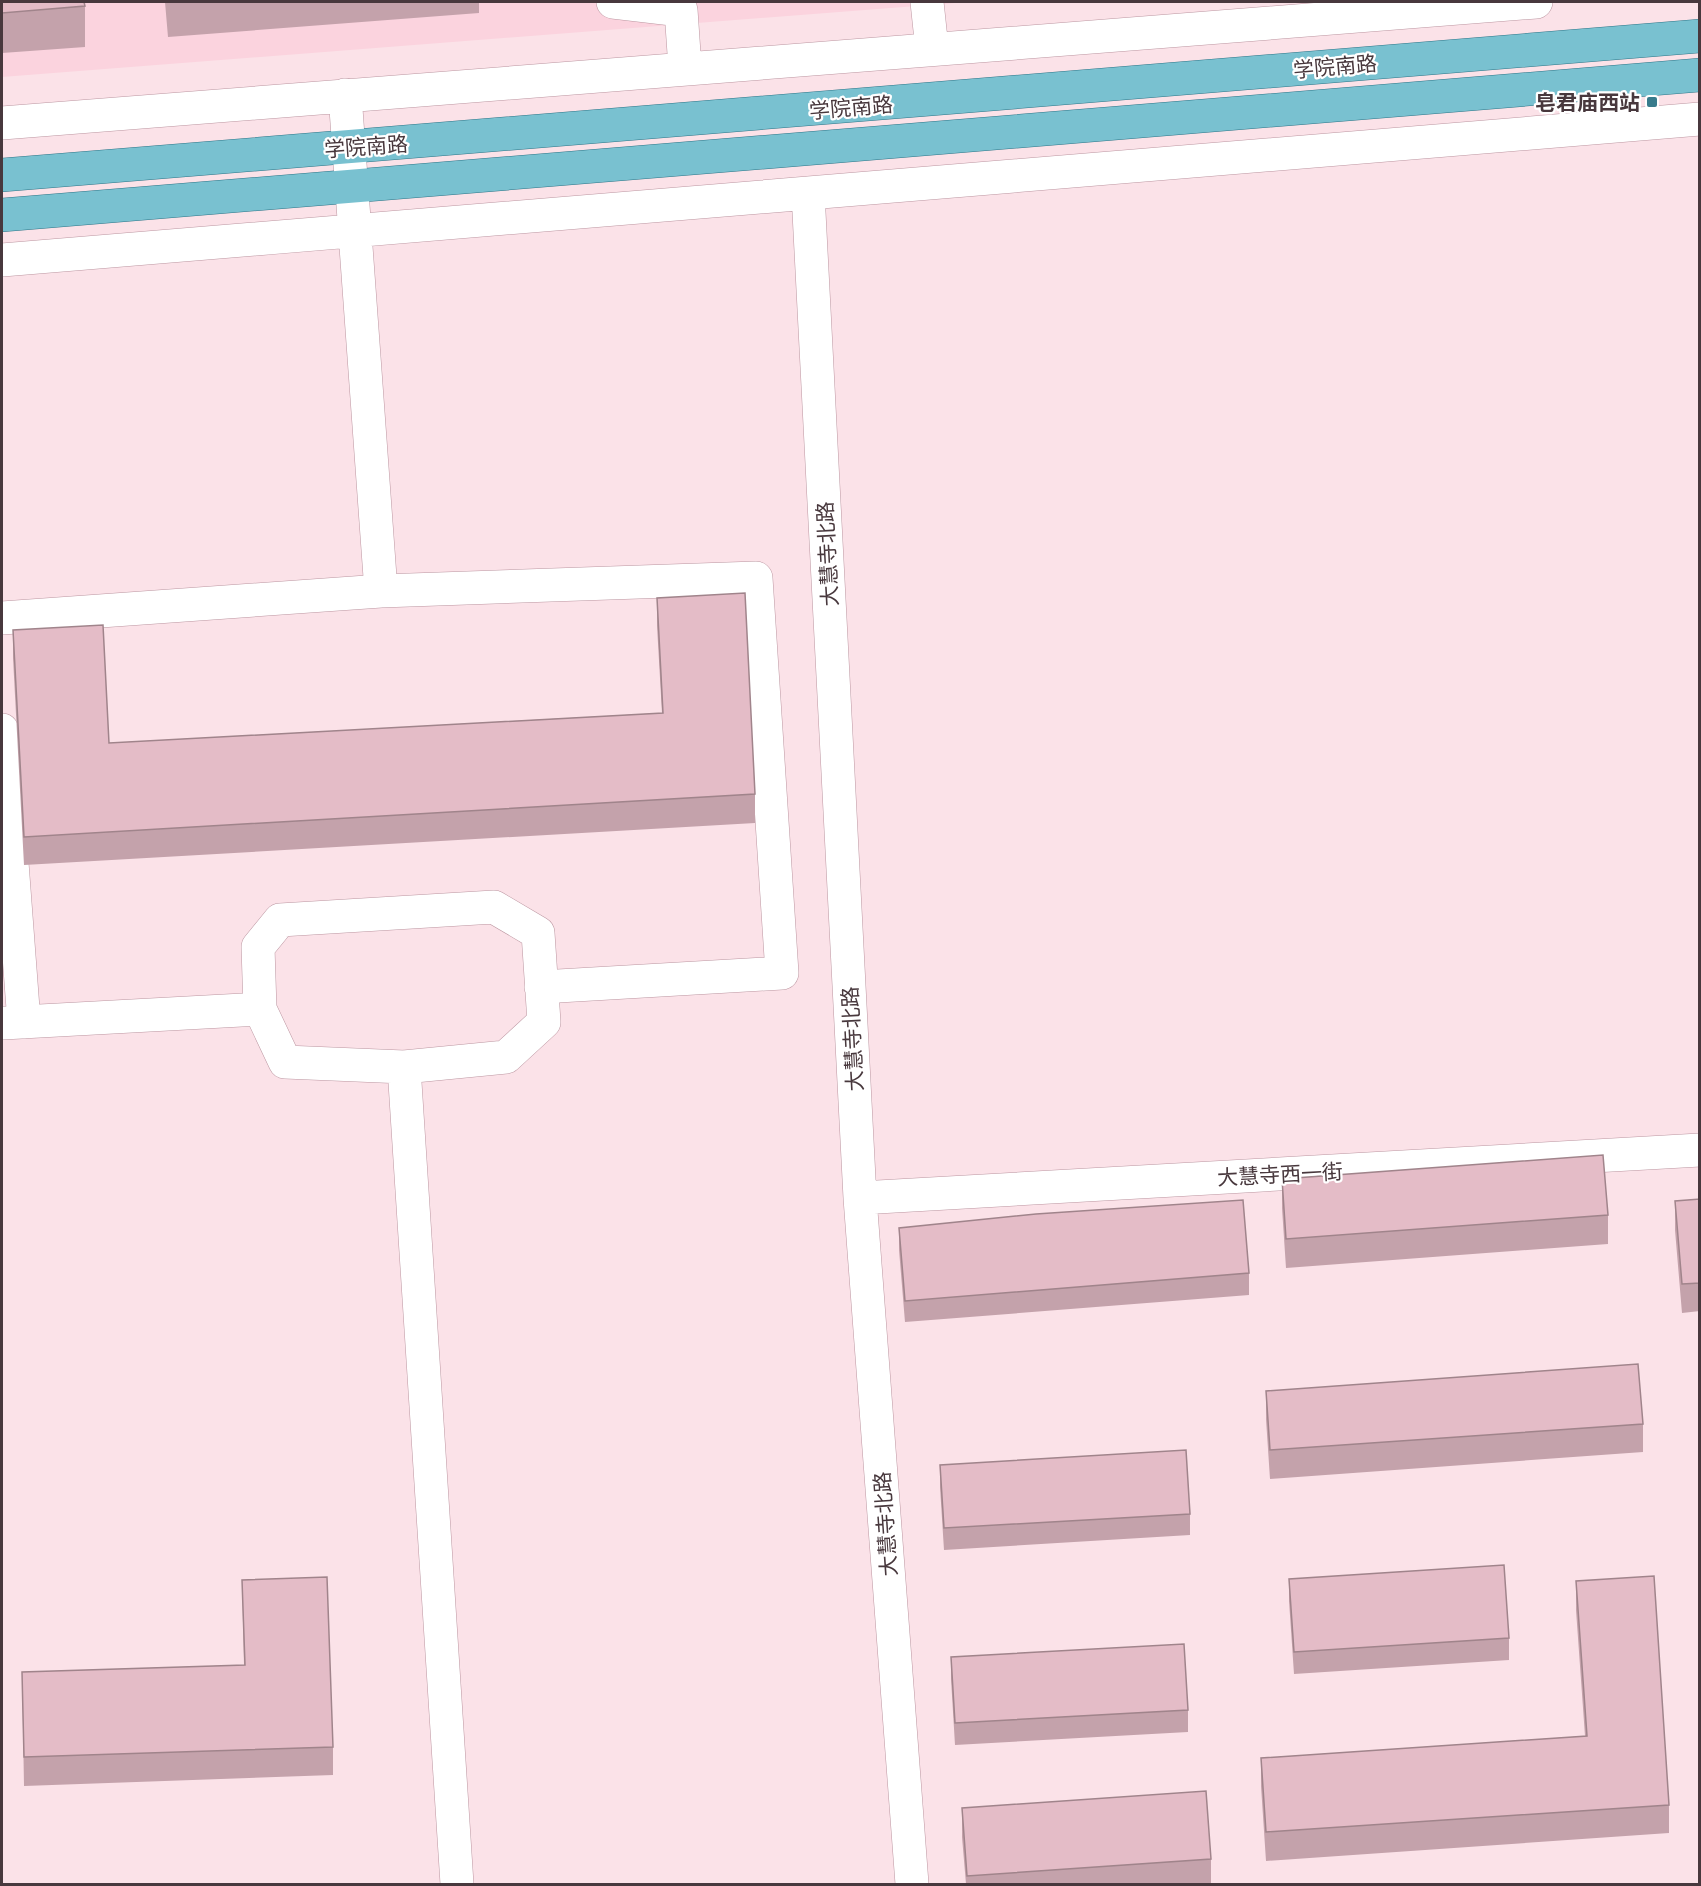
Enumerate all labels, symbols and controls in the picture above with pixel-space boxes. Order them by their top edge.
street label: 学院南路 [1292,49,1378,83]
place label: 皂君庙西站 [1535,89,1640,115]
street label: 学院南路 [808,90,894,124]
marker: 皂君庙西站 [1645,95,1659,109]
street label: 学院南路 [323,130,409,162]
street label: 大慧寺北路 [811,501,843,607]
street label: 大慧寺北路 [836,986,868,1092]
street label: 大慧寺西一街 [1216,1158,1344,1190]
street label: 大慧寺北路 [868,1471,902,1577]

